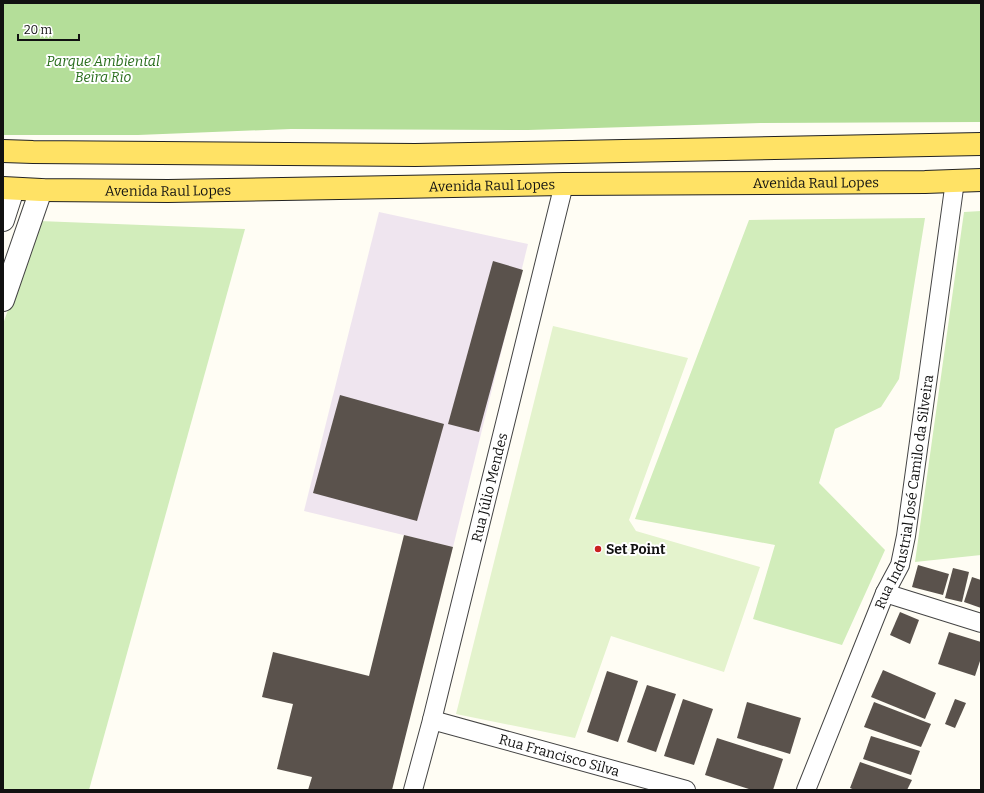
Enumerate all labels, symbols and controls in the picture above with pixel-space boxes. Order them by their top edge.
scale bar [18,16,79,42]
text: 20 m [24,23,53,37]
park label: Parque Ambiental Beira Rio [46,53,160,86]
street label: Avenida Raul Lopes [753,174,879,191]
street label: Avenida Raul Lopes [429,176,555,195]
street label: Avenida Raul Lopes [105,181,231,200]
street label: Rua Industrial José Camilo da Silveira [871,373,937,612]
street label: Rua Júlio Mendes [468,431,511,544]
place label: Set Point [606,541,666,558]
marker: Set Point [593,544,603,554]
street label: Rua Francisco Silva [497,730,622,780]

